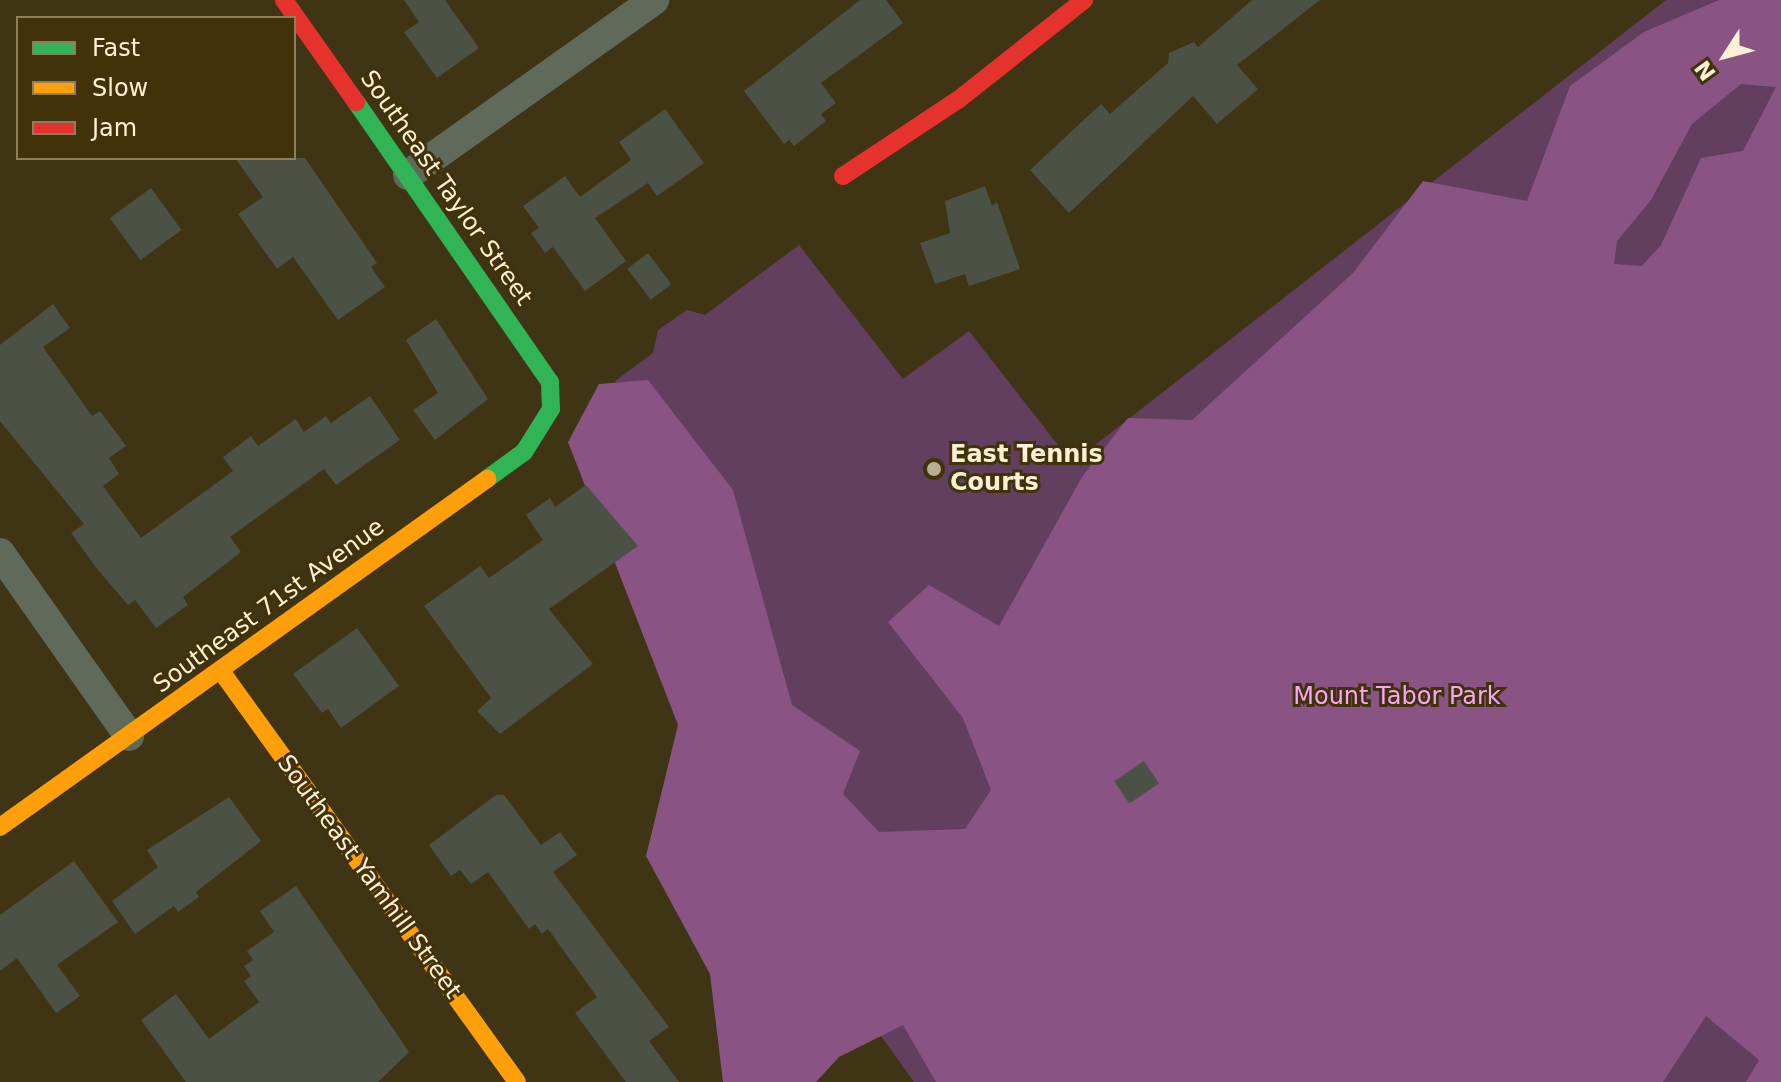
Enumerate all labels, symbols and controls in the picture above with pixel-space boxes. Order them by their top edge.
legend [16,16,296,160]
north arrow [1685,16,1765,96]
text: Fast [92,34,140,62]
text: N [1690,56,1721,85]
street label: Southeast Taylor Street [354,65,538,311]
text: Slow [92,74,148,102]
text: Jam [92,114,137,142]
place label: East Tennis Courts [950,441,1103,497]
marker: East Tennis Courts [925,460,943,478]
street label: Southeast 71st Avenue [148,513,390,699]
park label: Mount Tabor Park [1293,683,1501,711]
street label: Southeast Yamhill Street [271,750,467,1004]

